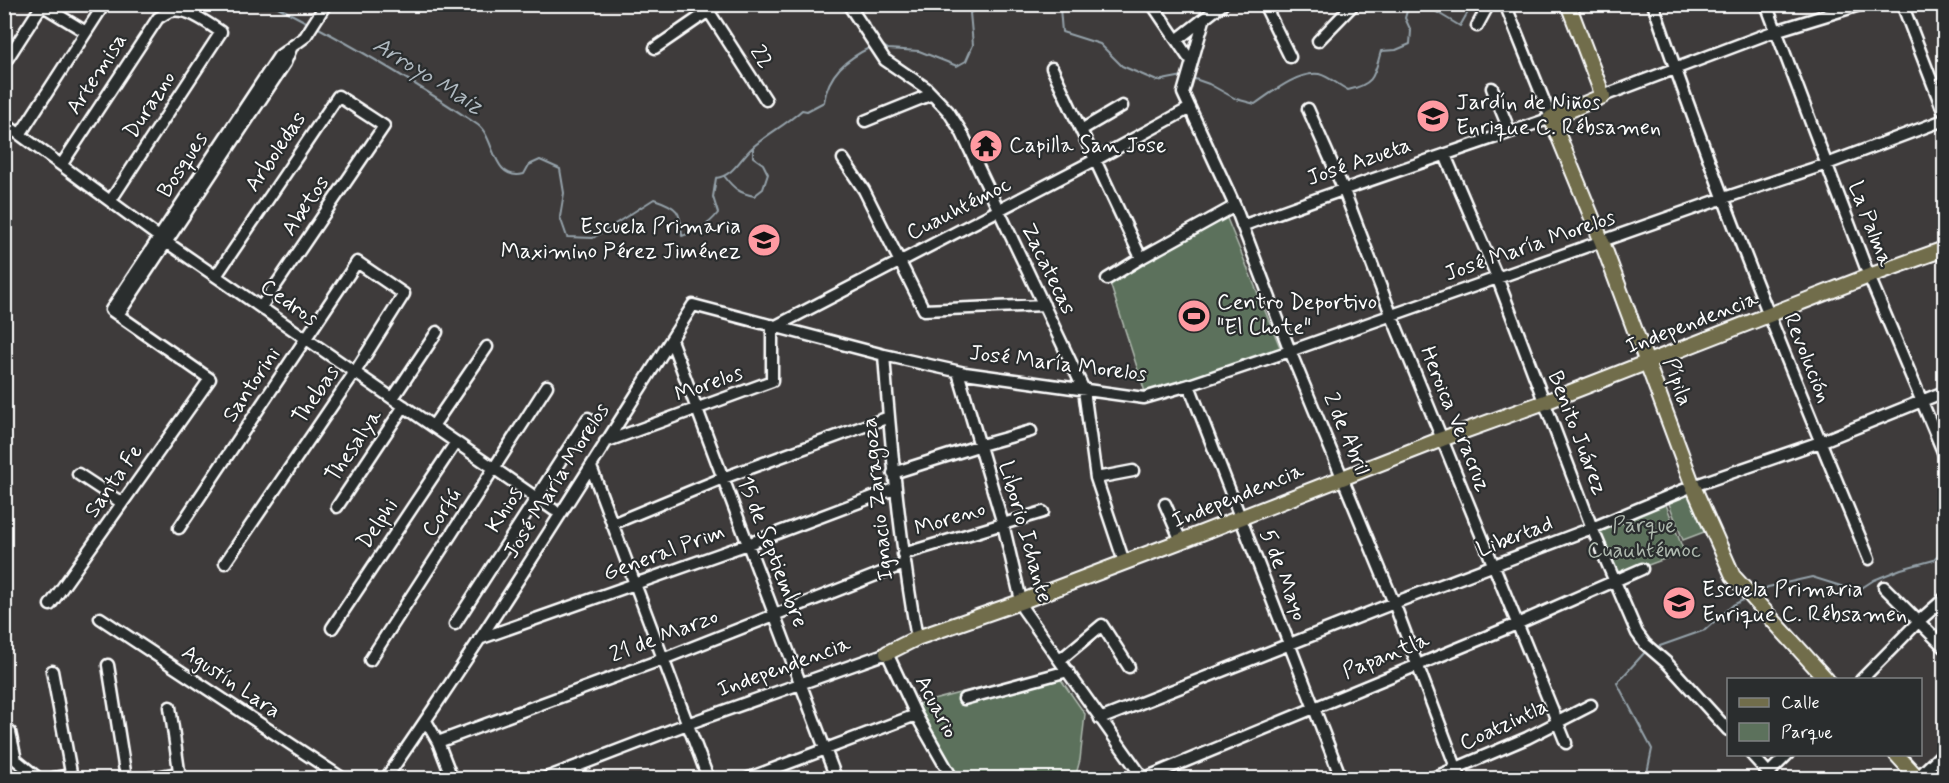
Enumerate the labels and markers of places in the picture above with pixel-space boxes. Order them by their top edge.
place label: Jardín de Niños Enrique C. Rébsamen [1456,89,1661,142]
school or university icon: Jardín de Niños Enrique C. Rébsamen [1415,98,1451,134]
temple icon: Capilla San Jose [968,128,1004,164]
place label: Capilla San Jose [1009,132,1166,160]
place label: Escuela Primaria Maximino Pérez Jiménez [501,213,741,266]
school or university icon: Escuela Primaria Maximino Pérez Jiménez [746,222,782,258]
place label: Centro Deportivo "El Chote" [1217,289,1377,342]
sports icon: Centro Deportivo "El Chote" [1176,298,1212,334]
place label: Escuela Primaria Enrique C. Rébsamen [1702,576,1907,629]
school or university icon: Escuela Primaria Enrique C. Rébsamen [1661,585,1697,621]

